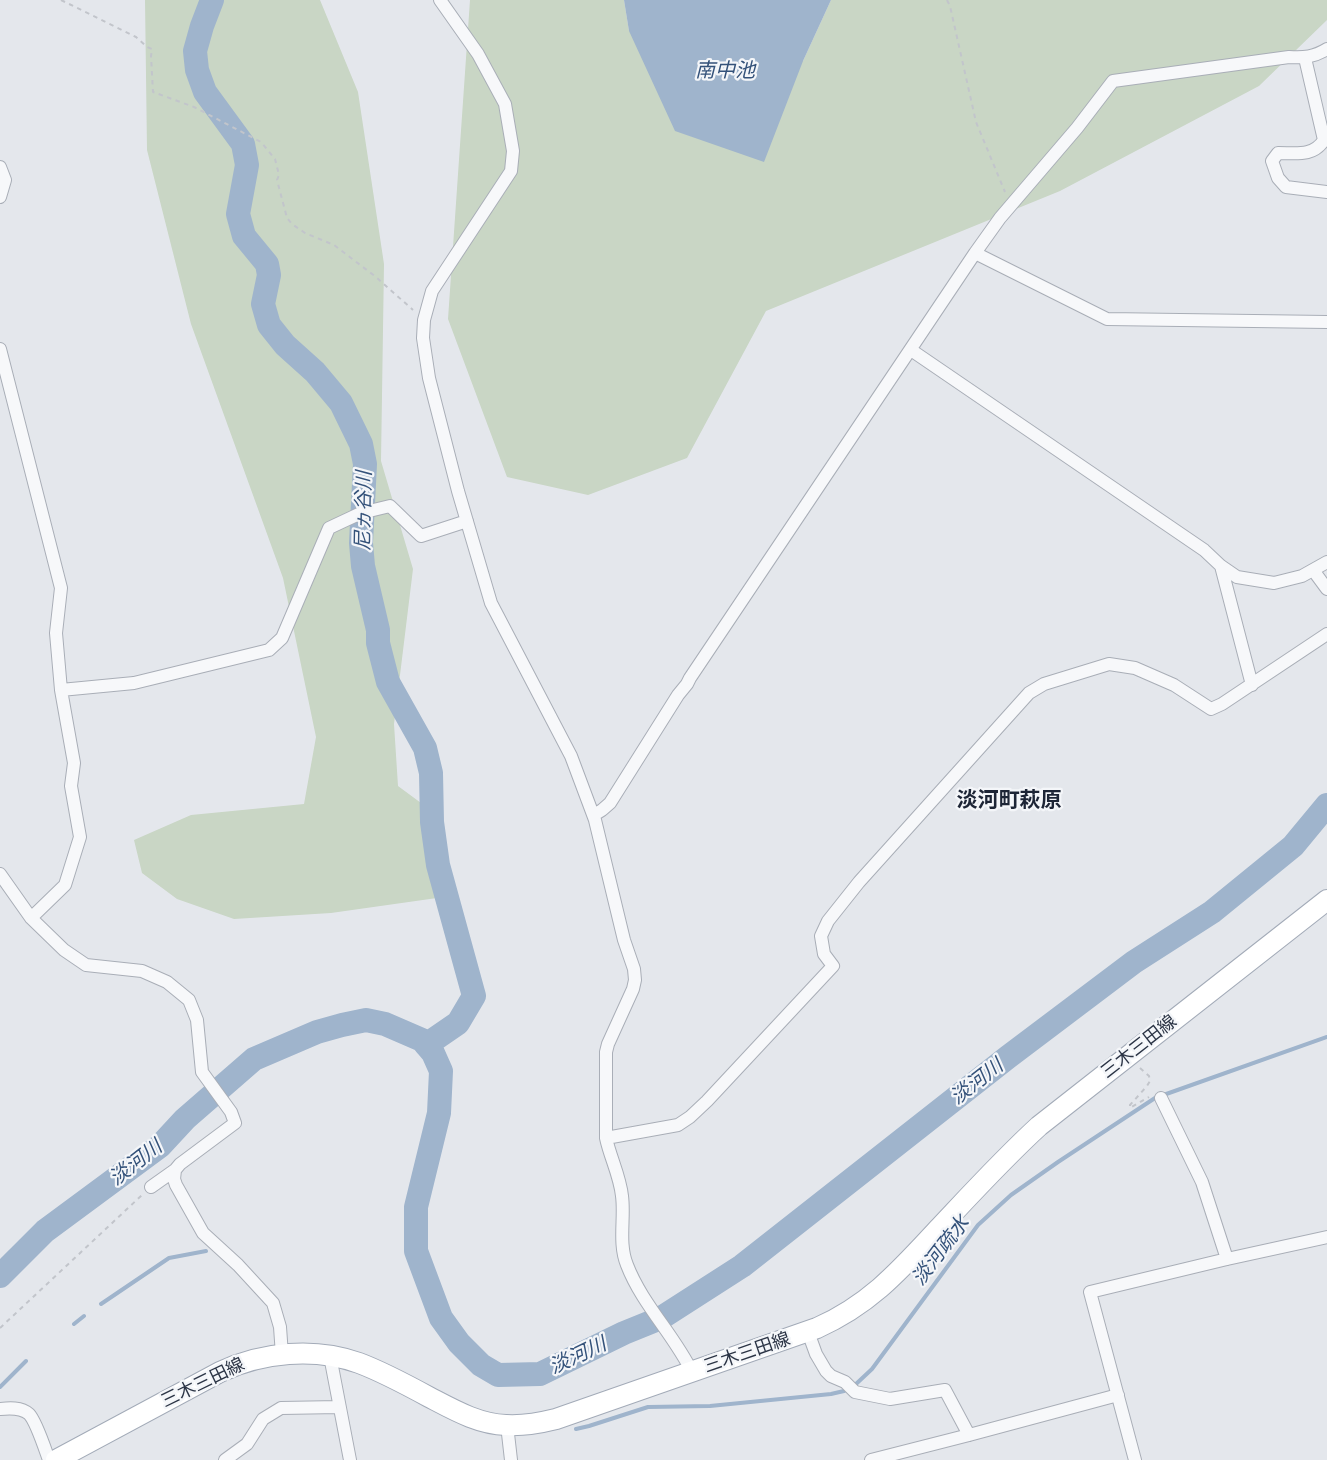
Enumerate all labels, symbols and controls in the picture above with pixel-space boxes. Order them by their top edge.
water label: 南中池 [695,59,755,83]
water label: 尼ヵ谷川 [351,471,377,551]
district label: 淡河町萩原 [957,788,1061,814]
street label: 三木三田線 [1097,1011,1181,1083]
water label: 淡河川 [946,1054,1008,1110]
water label: 淡河川 [105,1135,167,1191]
water label: 淡河疏水 [907,1212,975,1290]
street label: 三木三田線 [701,1328,793,1378]
water label: 淡河川 [546,1332,610,1380]
street label: 三木三田線 [158,1354,248,1412]

